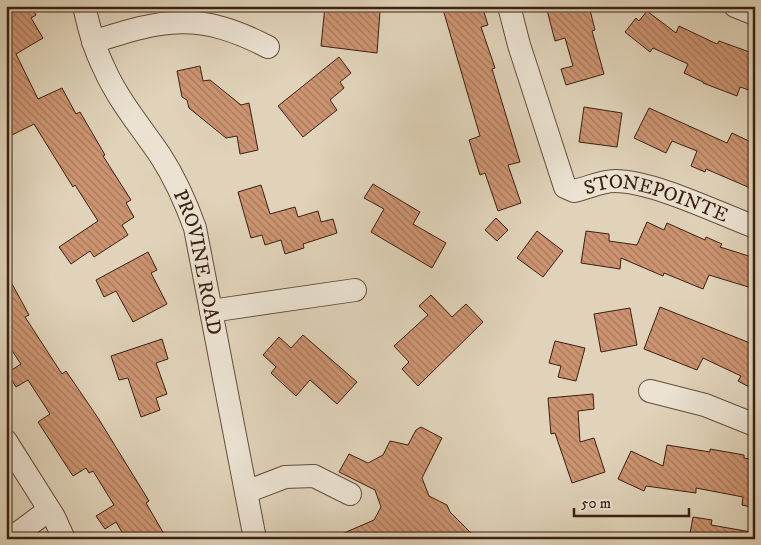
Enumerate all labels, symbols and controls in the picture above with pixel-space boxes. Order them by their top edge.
street label: STONEPOINTE [581,170,732,229]
street label: PROVINE ROAD [167,186,226,337]
scale bar [574,485,688,517]
text: 50 m [581,494,611,513]

